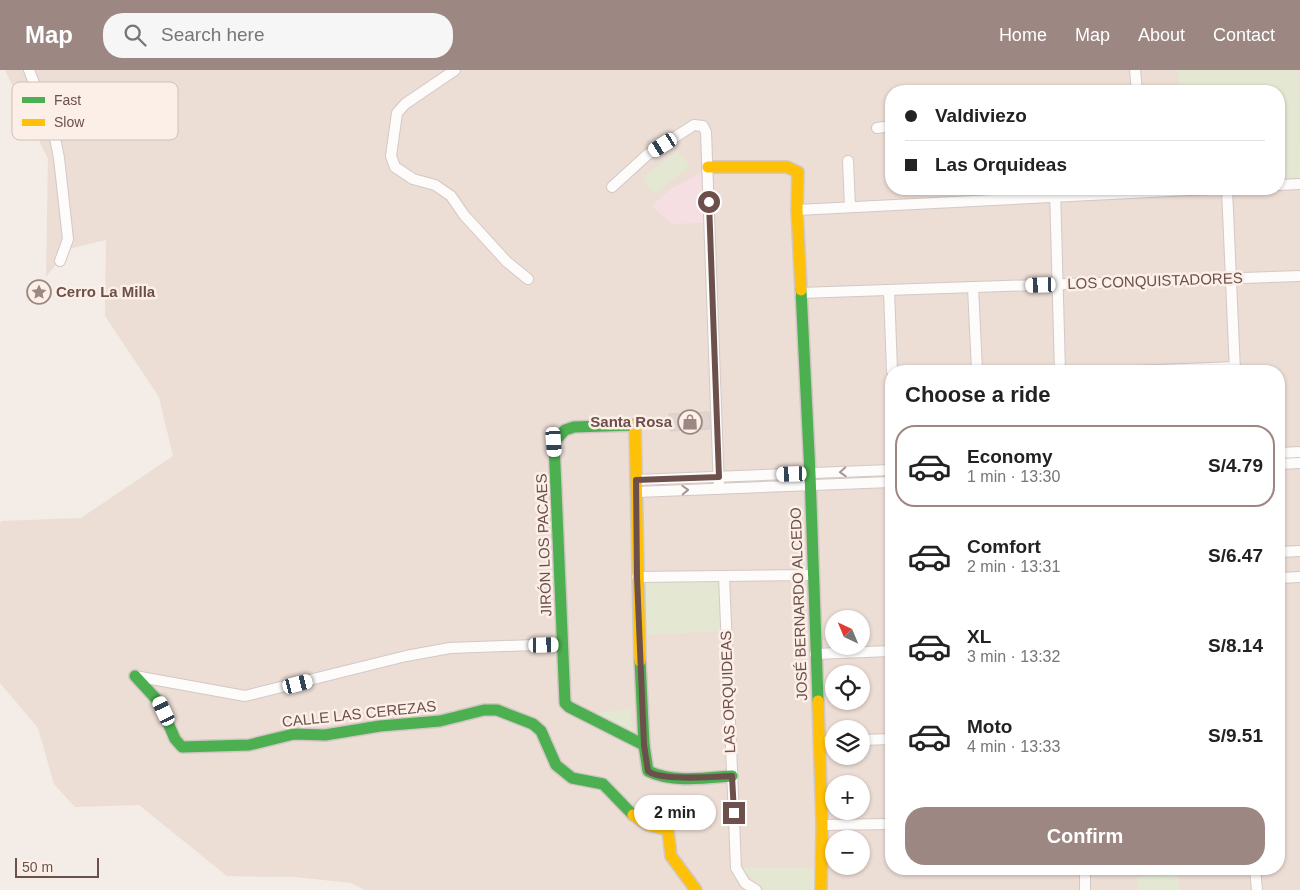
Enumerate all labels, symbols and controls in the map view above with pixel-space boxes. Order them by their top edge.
search box [103,13,453,58]
text: Map [25,21,73,48]
icon: search [121,21,149,49]
text: Search here [161,24,265,45]
text: Home [999,25,1047,45]
text: Map [1075,25,1110,45]
text: About [1138,25,1185,45]
text: Contact [1213,25,1275,45]
legend [12,82,178,140]
text: Fast [54,92,81,108]
text: Valdiviezo [935,105,1027,126]
text: Slow [54,114,85,130]
car [646,131,679,159]
text: Las Orquideas [935,154,1067,175]
route start [698,191,720,213]
street label: LOS CONQUISTADORES [1067,269,1243,292]
car [1025,277,1056,293]
place icon: Cerro La Milla [26,279,52,305]
place label: Cerro La Milla [56,283,156,300]
text: Choose a ride [905,382,1050,407]
shop icon: Santa Rosa [677,409,703,435]
place label: Santa Rosa [590,413,673,430]
car [545,427,562,457]
icon: car [907,444,952,489]
text: Economy [967,446,1053,467]
text: S/4.79 [1208,455,1263,476]
car [776,466,807,482]
one-way arrow [838,467,846,477]
text: 1 min · 13:30 [967,468,1060,485]
street label: JIRÓN LOS PACAES [533,473,554,617]
one-way arrow [681,485,689,496]
street label: JOSÉ BERNARDO ALCEDO [787,507,810,701]
icon: car [907,534,952,579]
text: Comfort [967,536,1041,557]
text: S/6.47 [1208,545,1263,566]
text: 2 min · 13:31 [967,558,1060,575]
north arrow [825,610,870,655]
map controls [825,610,870,875]
icon: car [907,624,952,669]
text: XL [967,626,991,647]
street label: LAS ORQUIDEAS [717,630,738,754]
text: S/8.14 [1208,635,1263,656]
car [528,637,559,653]
text: 3 min · 13:32 [967,648,1060,665]
button: locate [825,665,870,710]
car [281,673,314,695]
car [150,694,177,728]
street label: CALLE LAS CEREZAS [281,697,437,730]
icon: car [907,714,952,759]
text: Moto [967,716,1012,737]
button: layers [825,720,870,765]
text: S/9.51 [1208,725,1263,746]
text: 4 min · 13:33 [967,738,1060,755]
button: + [825,775,870,820]
callout: 2 min [634,796,716,830]
route end [723,802,745,824]
text: 2 min [654,804,696,821]
button: Confirm [905,807,1265,865]
button: − [825,830,870,875]
scale bar [15,855,99,878]
text: 50 m [22,859,53,875]

